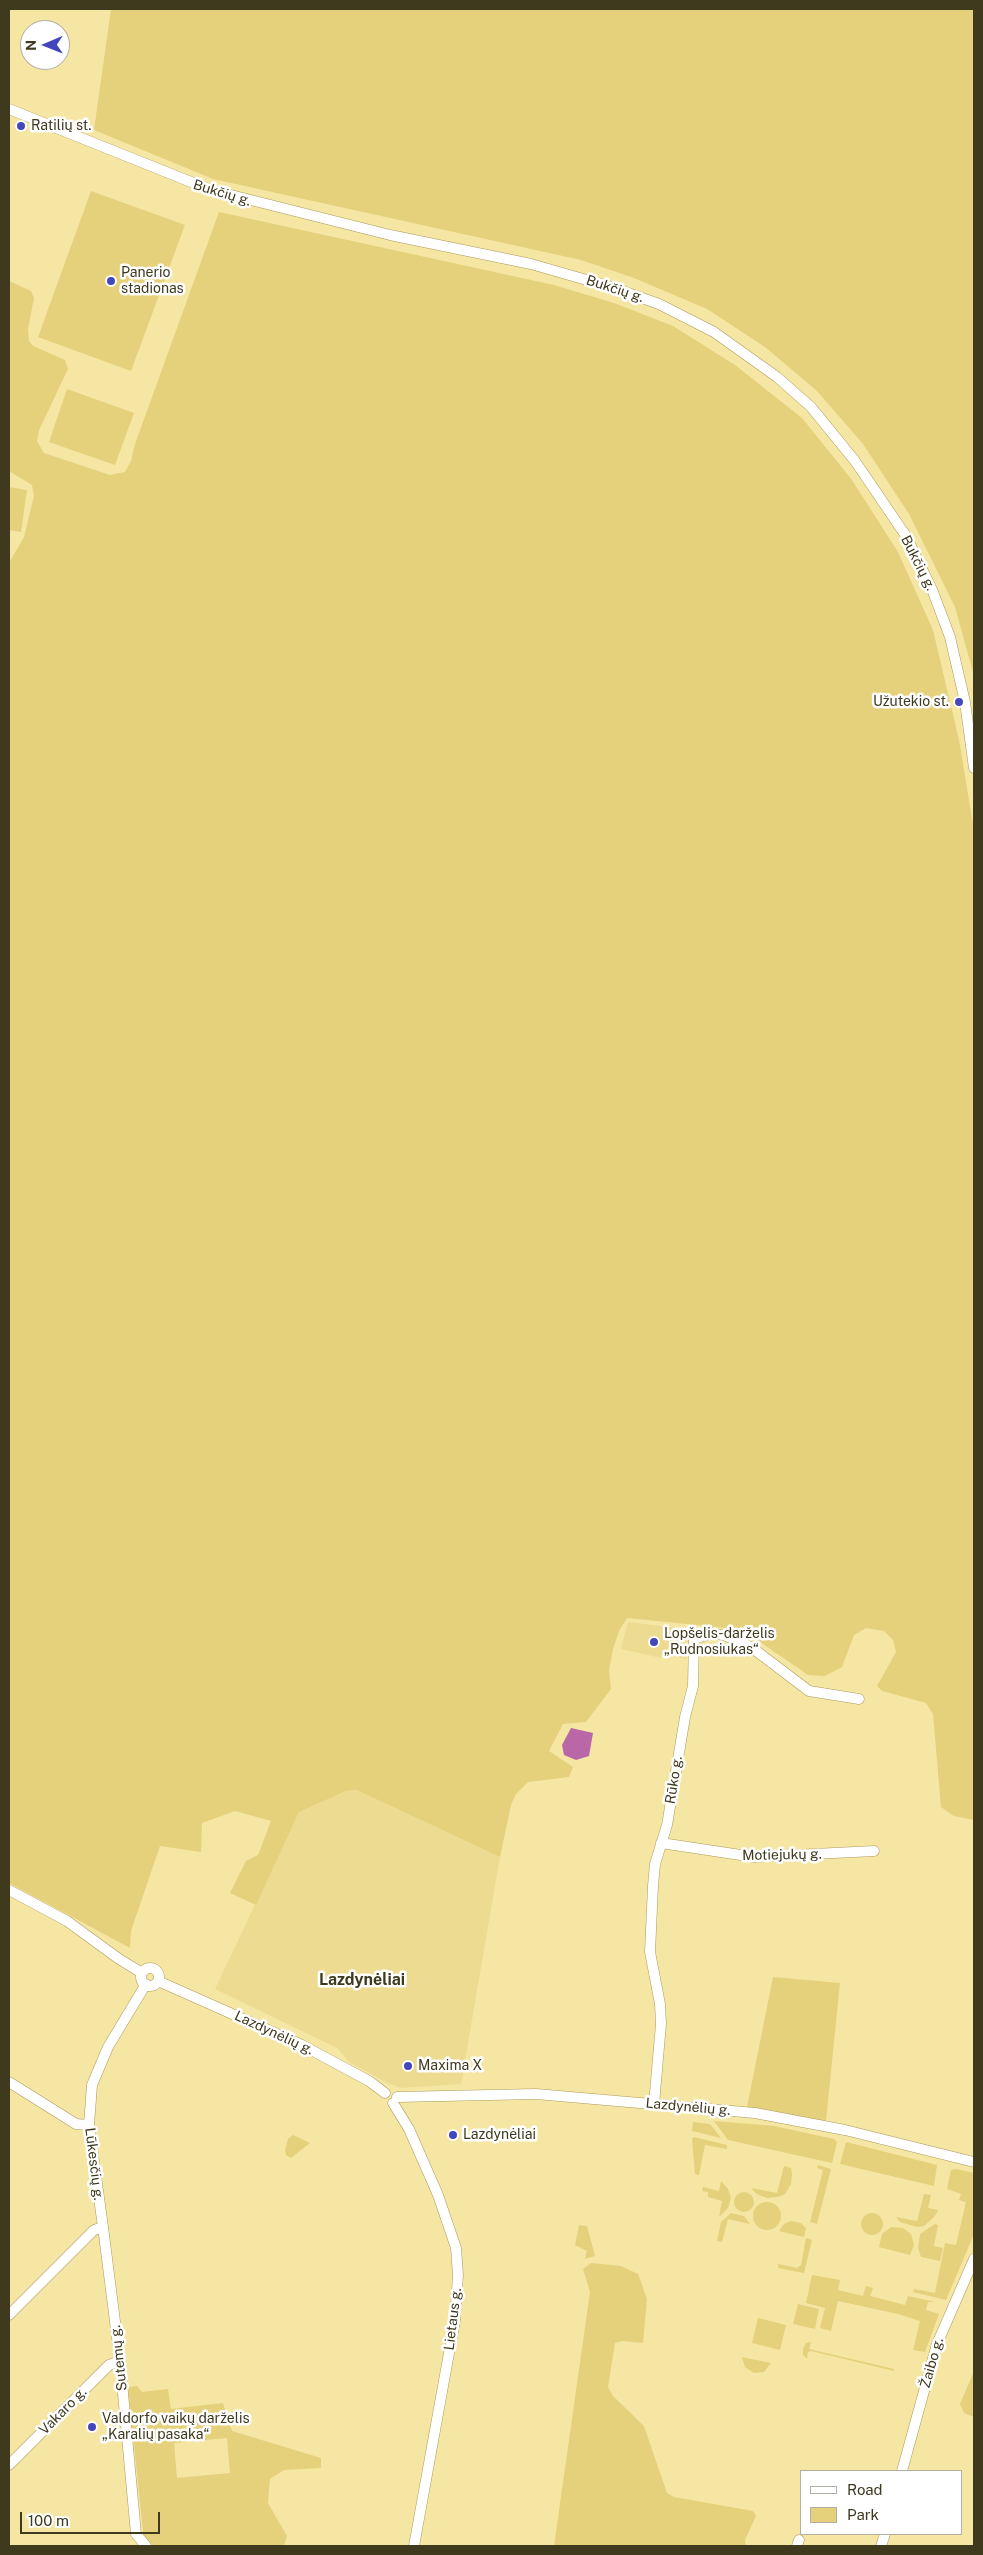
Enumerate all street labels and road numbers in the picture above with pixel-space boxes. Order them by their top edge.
street label: Bukčių g. [191,176,253,210]
street label: Bukčių g. [584,272,646,306]
street label: Bukčių g. [897,533,939,593]
street label: Rūko g. [662,1755,686,1805]
street label: Motiejukų g. [742,1846,822,1864]
street label: Lazdynėlių g. [232,2007,316,2059]
street label: Lazdynėlių g. [645,2095,731,2119]
street label: Lūkesčių g. [81,2127,107,2201]
street label: Lietaus g. [441,2287,465,2351]
street label: Sutemų g. [107,2324,131,2392]
street label: Žaibo g. [917,2336,947,2390]
street label: Vakaro g. [36,2384,90,2438]

